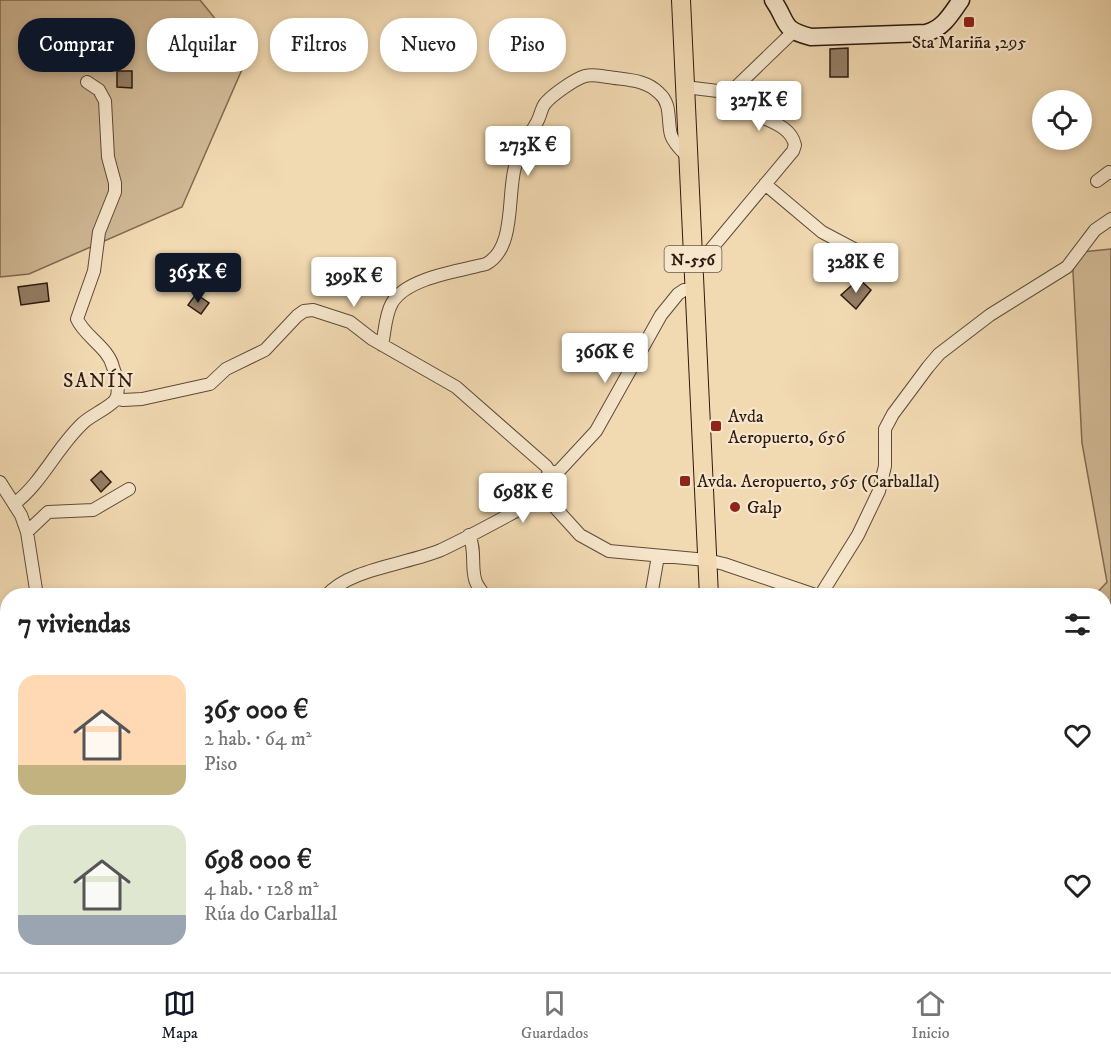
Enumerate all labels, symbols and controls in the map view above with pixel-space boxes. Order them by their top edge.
marker: Sta Mariña ,295 [962,15,976,29]
chip: Comprar [18,18,135,72]
chip: Alquilar [147,18,258,72]
chip: Filtros [270,18,368,72]
chip: Nuevo [380,18,477,72]
chip: Piso [489,18,566,72]
place label: Sta Mariña ,295 [912,32,1026,54]
pin: 327K € [710,81,808,132]
text: 327K € [730,88,788,113]
map controls [1032,90,1092,150]
button: locate [1032,90,1092,150]
pin: 273K € [479,126,577,177]
text: 273K € [499,133,557,158]
pin: 328K € [807,243,905,294]
road number: N-556 [664,246,722,272]
text: 328K € [827,250,885,275]
pin: 365K € [149,253,247,304]
pin: 399K € [305,257,403,308]
text: 365K € [169,260,227,285]
text: 399K € [325,264,383,289]
pin: 366K € [556,333,654,384]
text: 366K € [576,340,634,365]
district label: SANÍN [63,368,135,394]
place label: Avda Aeropuerto, 656 [728,406,846,449]
marker: Avda Aeropuerto, 656 [709,419,723,433]
place label: Avda. Aeropuerto, 565 (Carballal) [697,471,940,493]
pin: 698K € [474,473,572,524]
marker: Avda. Aeropuerto, 565 (Carballal) [678,474,692,488]
text: 698K € [493,480,553,505]
place label: Galp [747,497,782,519]
marker: Galp [728,500,742,514]
text: 7 viviendas [18,608,131,641]
icon: filters [1061,608,1094,641]
text: 365 000 € [204,694,309,727]
icon: home [66,699,138,771]
icon: heart [1061,719,1094,752]
text: 2 hab. · 64 m² [204,727,312,752]
text: Piso [204,752,237,777]
text: 698 000 € [204,844,312,877]
icon: home [66,849,138,921]
icon: heart [1061,869,1094,902]
text: 4 hab. · 128 m² [204,877,319,902]
text: Rúa do Carballal [204,902,337,927]
tab: Mapa [162,987,198,1043]
tab: Guardados [521,987,588,1043]
tab: Inicio [912,987,949,1043]

